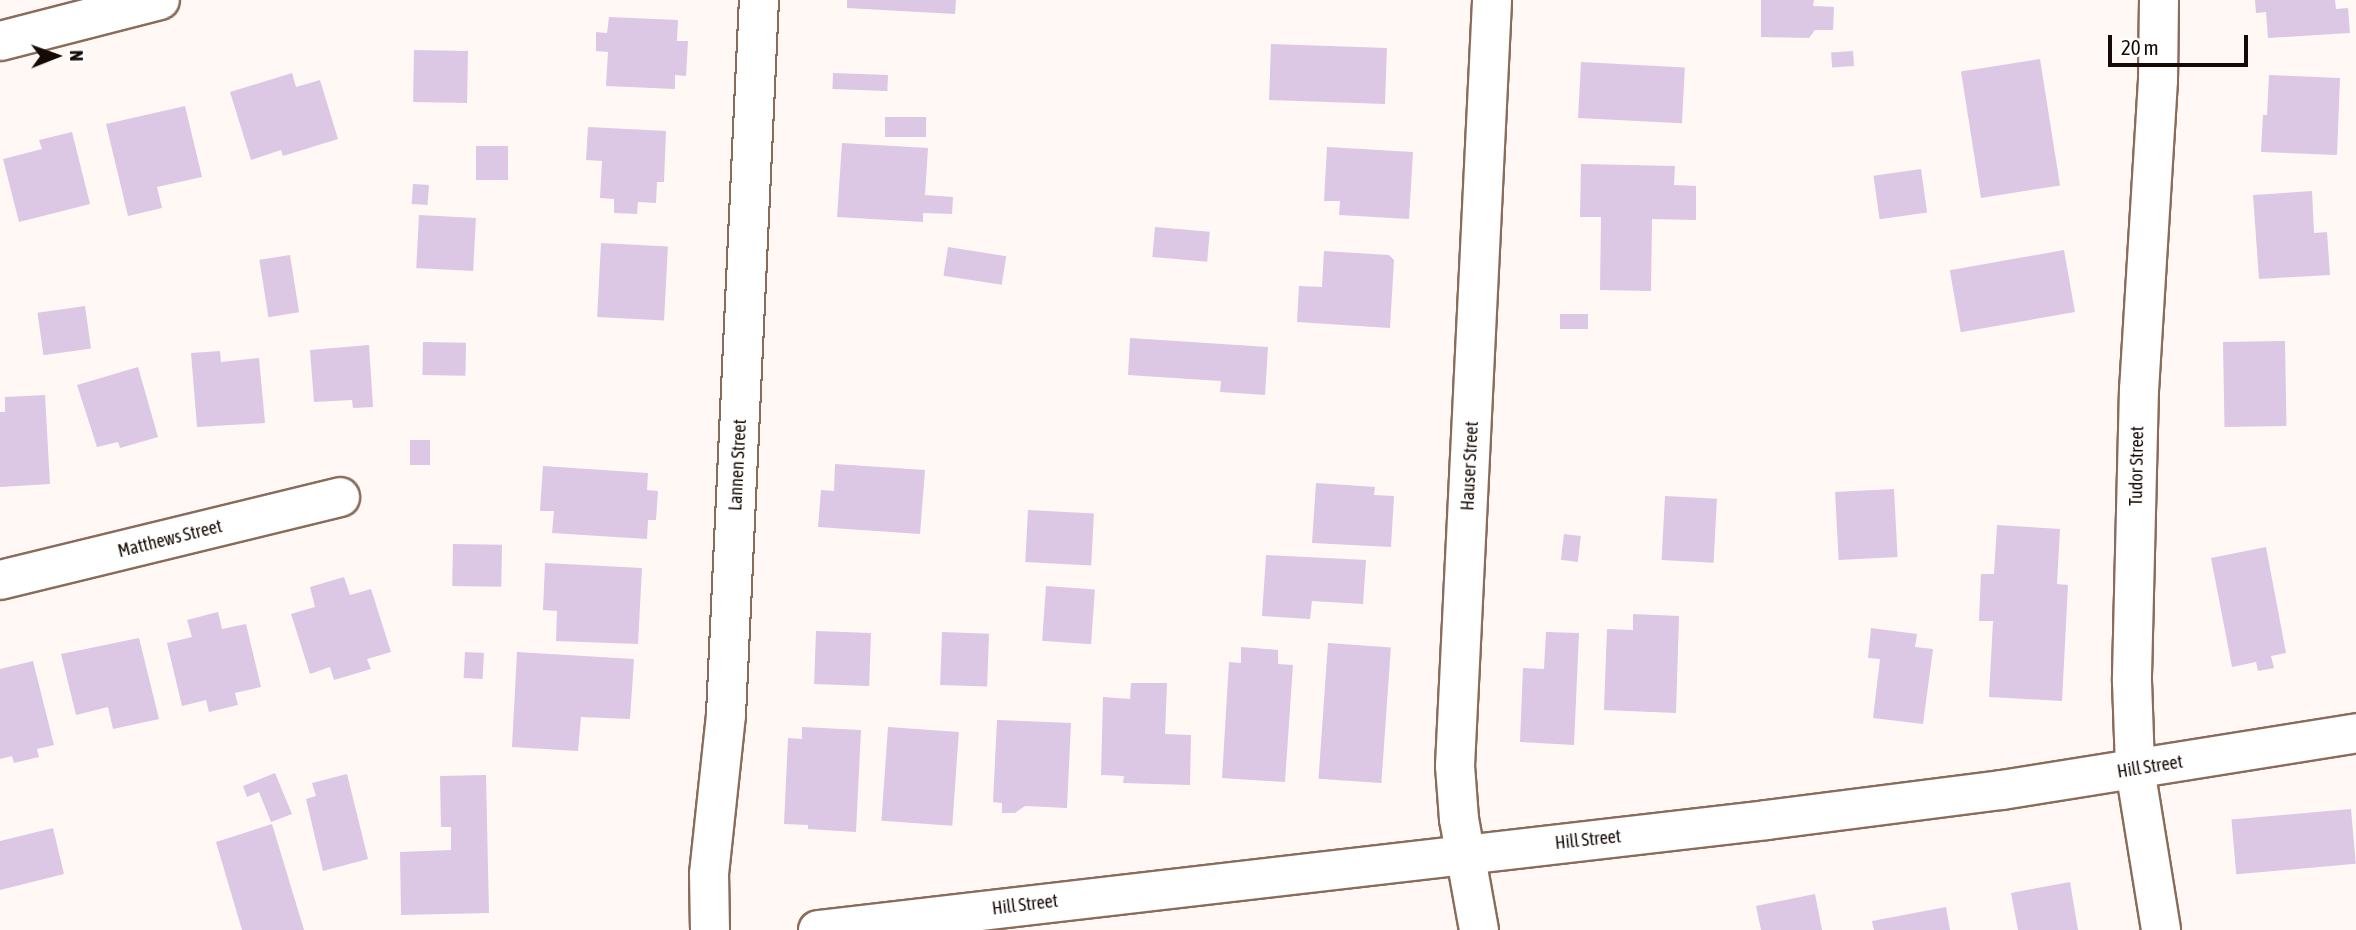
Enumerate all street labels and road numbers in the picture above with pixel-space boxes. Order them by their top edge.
street label: Lannen Street [725,419,751,511]
street label: Hauser Street [1457,421,1483,511]
street label: Tudor Street [2126,426,2148,506]
street label: Matthews Street [116,516,224,562]
street label: Hill Street [2116,751,2184,783]
street label: Hill Street [1554,826,1622,854]
street label: Hill Street [991,890,1059,920]

